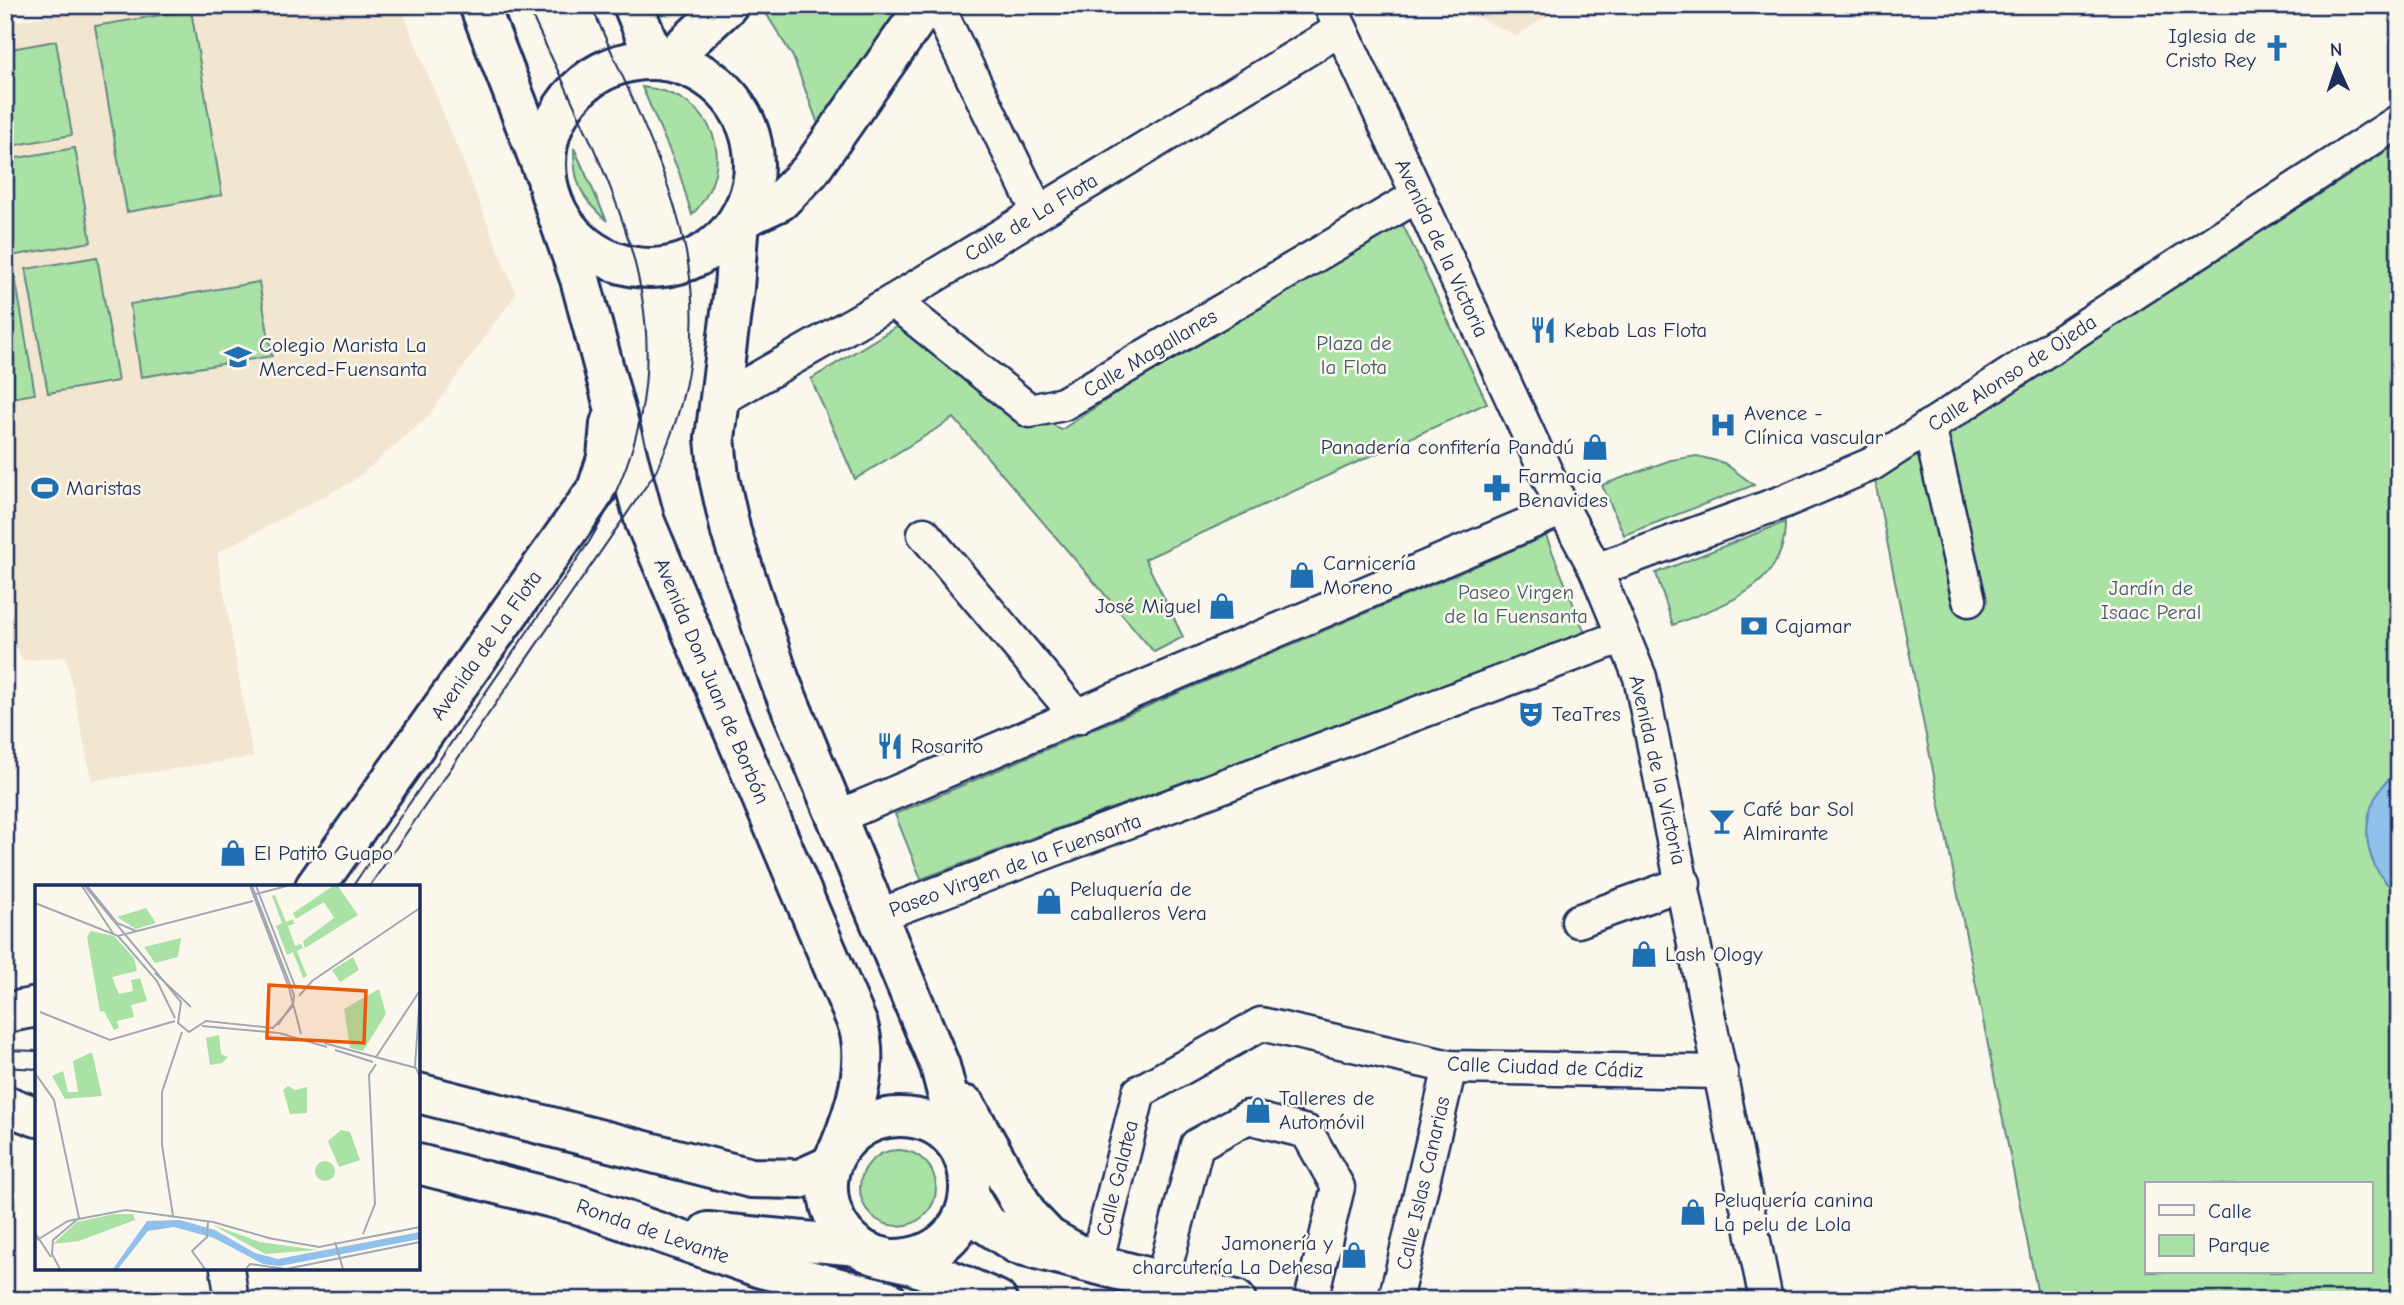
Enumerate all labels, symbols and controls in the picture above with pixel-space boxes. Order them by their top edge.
place label: Iglesia de Cristo Rey [2166,24,2257,72]
north arrow [2302,32,2372,102]
church icon: Iglesia de Cristo Rey [2262,33,2292,63]
text: N [2329,39,2343,61]
street label: Avenida de la Victoria [1390,155,1494,341]
street label: Calle de La Flota [960,168,1102,266]
street label: Calle Magallanes [1079,304,1221,402]
street label: Calle Alonso de Ojeda [1923,309,2101,437]
restaurant icon: Kebab Las Flota [1528,315,1558,345]
place label: Kebab Las Flota [1564,318,1707,342]
park label: Plaza de la Flota [1316,331,1392,379]
place label: Colegio Marista La Merced-Fuensanta [259,333,427,381]
school or university icon: Colegio Marista La Merced-Fuensanta [223,342,253,372]
place label: Avence - Clínica vascular [1744,401,1884,449]
hospital icon: Avence - Clínica vascular [1708,410,1738,440]
shop icon: Panadería confitería Panadú [1580,432,1610,462]
place label: Panadería confitería Panadú [1321,435,1574,459]
place label: Farmacia Benavides [1518,464,1608,512]
sports icon: Maristas [30,473,60,503]
pharmacy icon: Farmacia Benavides [1482,473,1512,503]
place label: Maristas [66,476,141,500]
place label: Carnicería Moreno [1323,551,1416,599]
street label: Avenida Don Juan de Borbón [649,555,775,807]
shop icon: Carnicería Moreno [1287,560,1317,590]
street label: Avenida de La Flota [425,566,547,724]
park label: Jardín de Isaac Peral [2101,576,2201,624]
park label: Paseo Virgen de la Fuensanta [1444,580,1588,628]
shop icon: José Miguel [1207,591,1237,621]
place label: José Miguel [1095,594,1201,618]
bank icon: Cajamar [1739,611,1769,641]
place label: Cajamar [1775,614,1852,638]
street label: Avenida de la Victoria [1624,673,1692,867]
theatre icon: TeaTres [1516,699,1546,729]
place label: TeaTres [1552,702,1621,726]
restaurant icon: Rosarito [875,731,905,761]
place label: Rosarito [911,734,983,758]
place label: Café bar Sol Almirante [1743,797,1854,845]
bar icon: Café bar Sol Almirante [1707,806,1737,836]
street label: Paseo Virgen de la Fuensanta [886,808,1144,922]
shop icon: El Patito Guapo [218,838,248,868]
place label: El Patito Guapo [254,841,393,865]
place label: Peluquería de caballeros Vera [1070,877,1207,925]
inset map [35,885,420,1270]
shop icon: Peluquería de caballeros Vera [1034,886,1064,916]
shop icon: Lash Ology [1629,939,1659,969]
place label: Lash Ology [1665,942,1763,966]
street label: Calle Ciudad de Cádiz [1446,1052,1644,1082]
place label: Talleres de Automóvil [1279,1086,1374,1134]
street label: Calle Islas Canarias [1391,1094,1455,1272]
shop icon: Talleres de Automóvil [1243,1095,1273,1125]
street label: Calle Galatea [1091,1118,1143,1238]
legend [2145,1182,2372,1274]
place label: Peluquería canina La pelu de Lola [1714,1188,1874,1236]
street label: Ronda de Levante [573,1194,733,1268]
shop icon: Peluquería canina La pelu de Lola [1678,1197,1708,1227]
text: Calle [2208,1199,2251,1223]
place label: Jamonería y charcutería La Dehesa [1132,1231,1334,1279]
text: Parque [2208,1233,2270,1257]
shop icon: Jamonería y charcutería La Dehesa [1339,1240,1369,1270]

